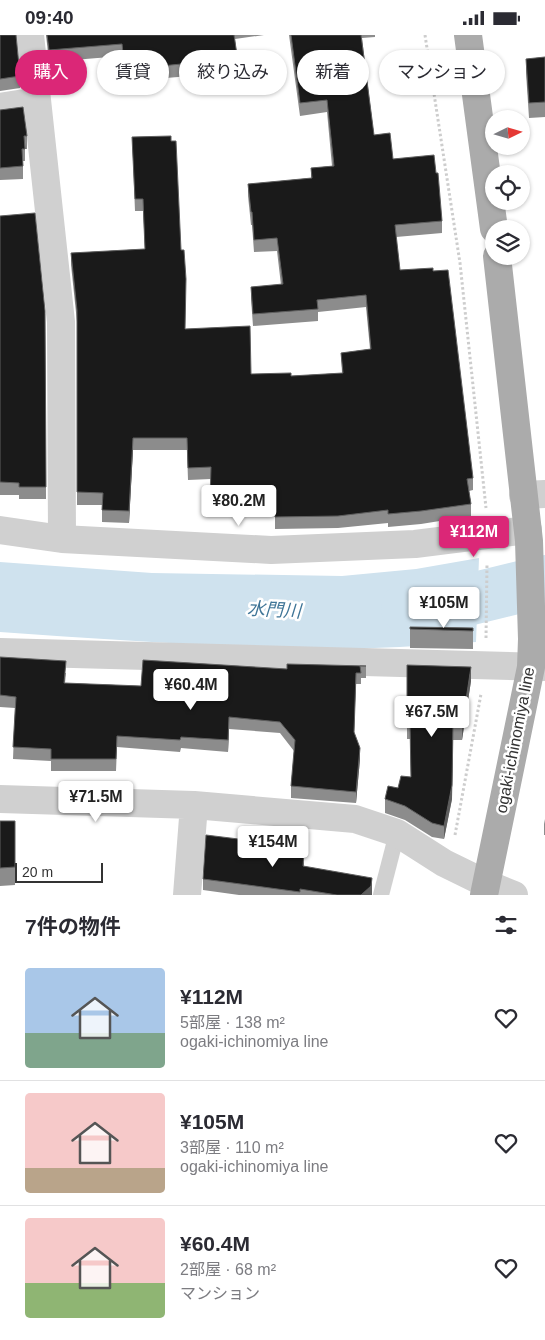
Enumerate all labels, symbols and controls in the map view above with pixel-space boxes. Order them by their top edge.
text: 09:40 [25,7,74,28]
chip: 購入 [15,50,87,95]
chip: 賃貸 [97,50,169,95]
chip: 絞り込み [179,50,287,95]
chip: 新着 [297,50,369,95]
chip: マンション [379,50,505,95]
north arrow [485,110,530,155]
map controls [485,110,530,265]
button: locate [485,165,530,210]
button: layers [485,220,530,265]
pin: ¥80.2M [198,485,280,527]
text: ¥80.2M [212,492,266,509]
pin: ¥112M [439,515,509,558]
text: ¥112M [450,523,498,540]
pin: ¥105M [409,587,479,629]
text: ¥105M [420,594,468,611]
water label: 水門川 [247,599,303,622]
street label: ogaki-ichinomiya line [492,665,538,815]
pin: ¥60.4M [150,669,232,711]
text: ¥60.4M [164,676,218,693]
pin: ¥67.5M [391,695,473,738]
text: ¥67.5M [405,703,459,720]
pin: ¥71.5M [55,781,137,823]
text: ¥71.5M [69,788,123,805]
pin: ¥154M [238,825,308,868]
text: ¥154M [249,833,297,850]
scale bar [15,860,102,883]
text: 20 m [22,864,53,880]
icon: filters [492,911,520,939]
text: 7件の物件 [25,915,121,938]
text: ¥112M [180,985,243,1008]
icon: home [65,988,125,1048]
icon: heart [492,1004,520,1032]
text: 5部屋 · 138 m² [180,1014,285,1031]
text: ogaki-ichinomiya line [180,1033,329,1050]
text: ¥105M [180,1110,244,1133]
icon: home [65,1113,125,1173]
icon: heart [492,1129,520,1157]
text: 3部屋 · 110 m² [180,1139,284,1156]
text: ogaki-ichinomiya line [180,1158,329,1175]
text: ¥60.4M [180,1232,250,1255]
icon: home [65,1238,125,1298]
icon: heart [492,1254,520,1282]
text: 2部屋 · 68 m² [180,1261,276,1278]
text: マンション [180,1285,260,1302]

